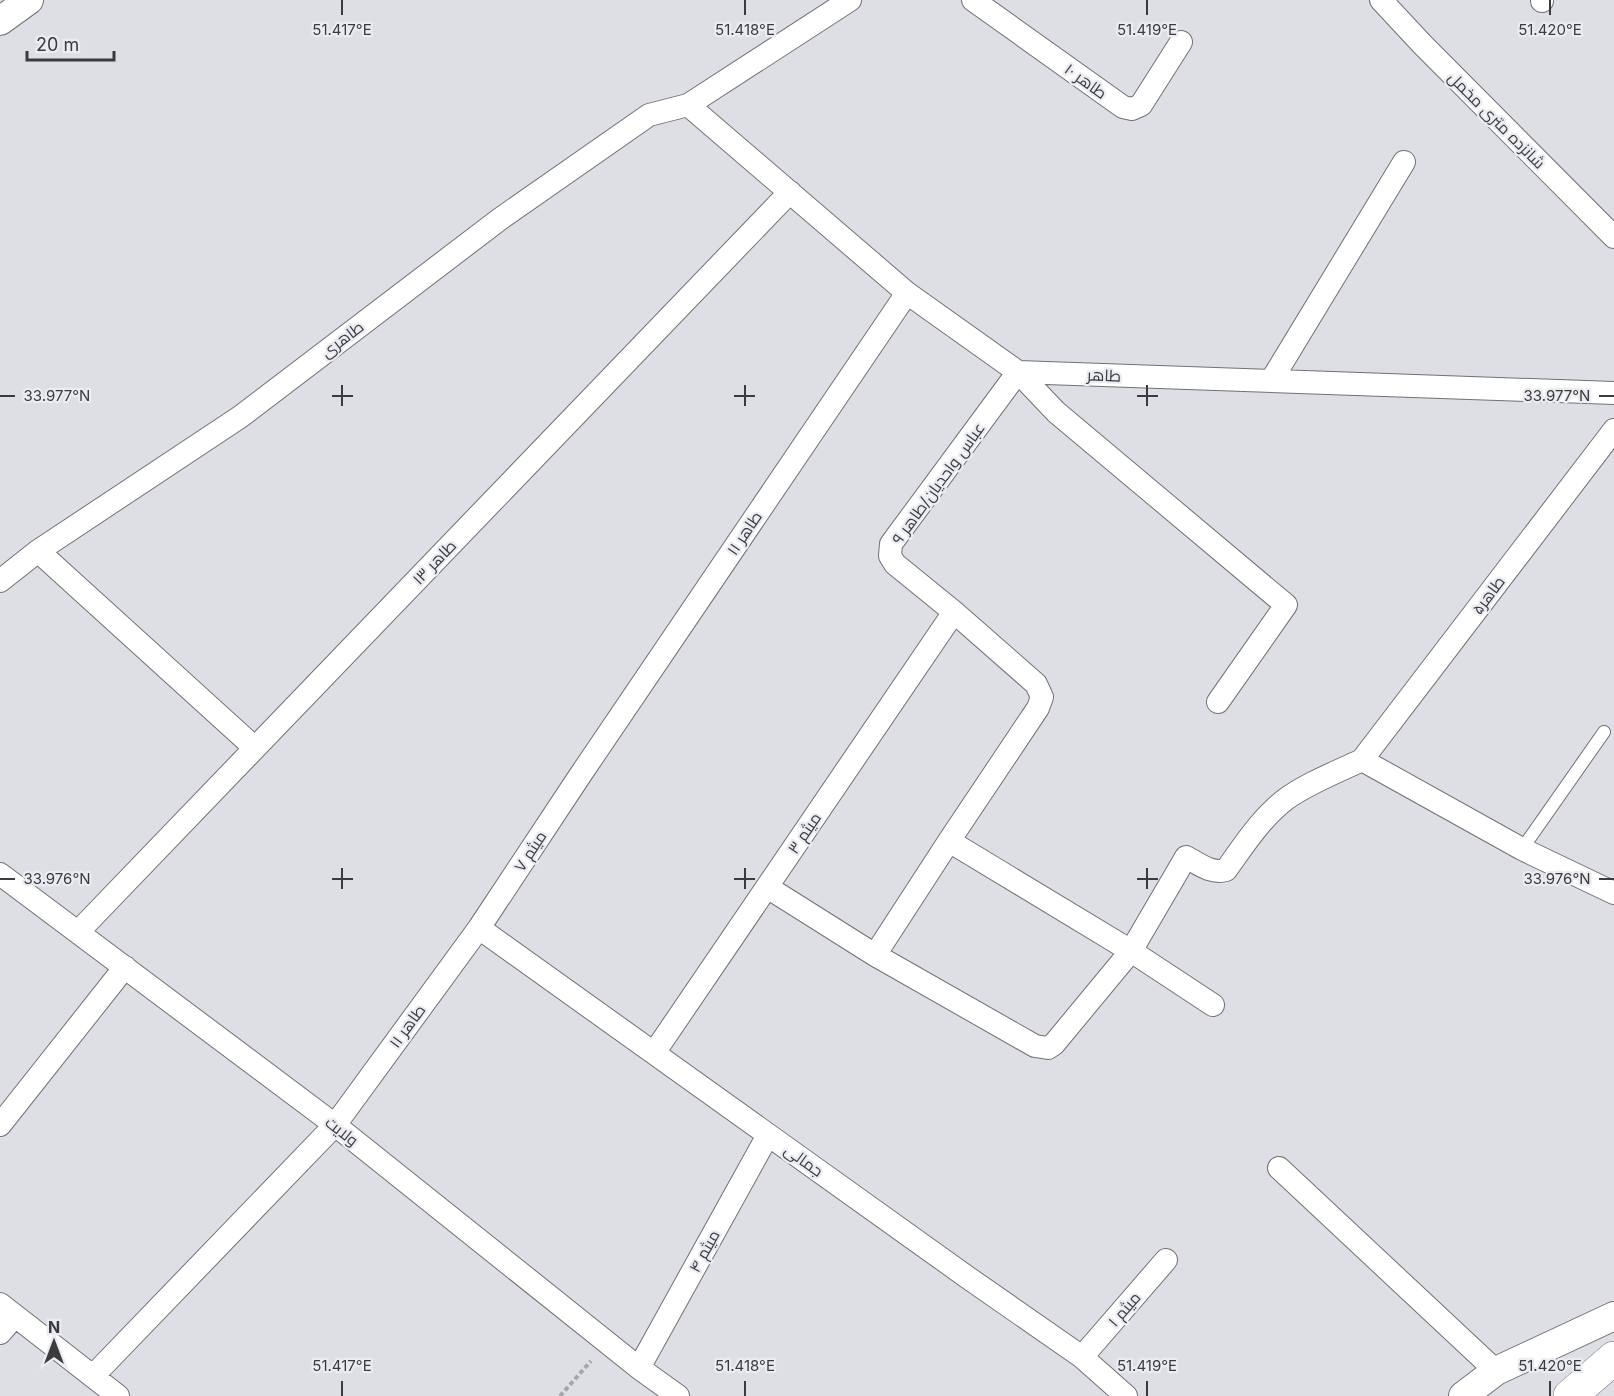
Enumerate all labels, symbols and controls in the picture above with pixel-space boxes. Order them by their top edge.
text: 51.417°E [312,20,372,39]
text: 51.418°E [715,20,775,39]
text: 51.419°E [1117,20,1177,39]
text: 51.420°E [1518,20,1582,39]
scale bar [27,24,114,62]
text: 20 m [36,34,79,55]
street label: طاهر ۱۰ [1061,59,1111,103]
street label: شانزده متری مخمل [1444,67,1550,173]
street label: طاهری [317,316,368,362]
street label: طاهر [1086,364,1121,386]
text: 33.977°N [24,386,90,405]
text: 33.977°N [1524,386,1590,405]
street label: عباس واحدیان/طاهر ۹ [887,418,990,548]
street label: طاهر ۱۱ [722,507,766,559]
street label: طاهر ۱۳ [408,535,460,589]
street label: طاهر۵ [1467,572,1509,618]
street label: میثم ۳ [783,809,827,859]
street label: میثم ۷ [509,827,552,876]
text: 33.976°N [23,869,91,888]
text: 33.976°N [1523,869,1591,888]
street label: طاهر ۱۱ [385,1000,429,1052]
street label: ولایت [322,1112,362,1150]
street label: جمالی [780,1139,827,1182]
street label: میثم ۴ [684,1226,725,1277]
street label: میثم ۱ [1103,1287,1146,1332]
north arrow [24,1312,84,1372]
text: N [48,1317,60,1337]
text: 51.417°E [312,1356,372,1375]
text: 51.418°E [715,1356,775,1375]
text: 51.419°E [1117,1356,1177,1375]
text: 51.420°E [1518,1356,1582,1375]

